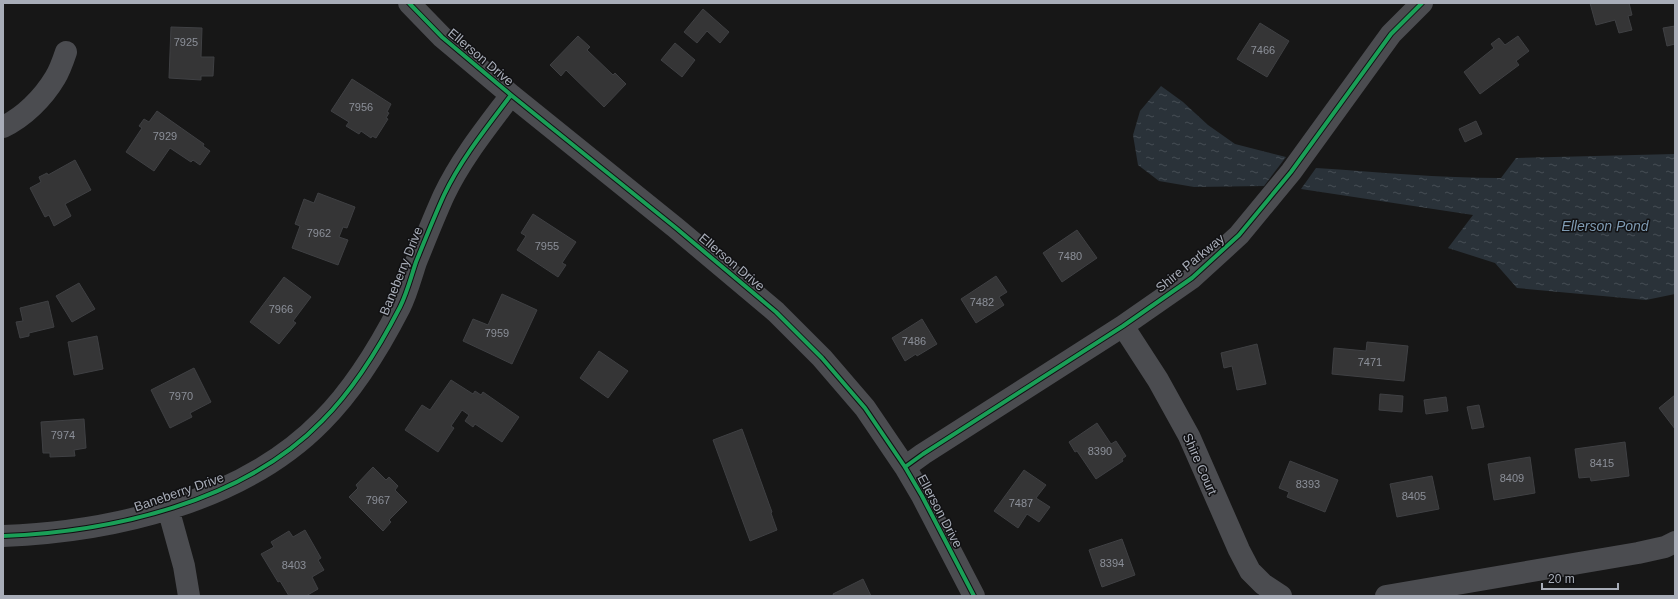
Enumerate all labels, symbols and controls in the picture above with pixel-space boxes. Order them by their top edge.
street label: Ellerson Drive [445,25,517,89]
house number: 7925 [174,36,198,48]
house number: 7466 [1251,44,1275,56]
house number: 7956 [349,101,373,113]
house number: 7929 [153,130,177,142]
water label: Ellerson Pond [1561,218,1650,234]
street label: Baneberry Drive [376,225,426,317]
house number: 7962 [307,227,331,239]
street label: Ellerson Drive [696,230,768,294]
street label: Shire Parkway [1153,230,1228,295]
house number: 7955 [535,240,559,252]
house number: 7480 [1058,250,1082,262]
house number: 7482 [970,296,994,308]
house number: 7966 [269,303,293,315]
house number: 7959 [485,327,509,339]
house number: 7486 [902,335,926,347]
house number: 7471 [1358,356,1382,368]
house number: 7970 [169,390,193,402]
house number: 7974 [51,429,75,441]
street label: Shire Court [1180,431,1220,497]
house number: 8390 [1088,445,1112,457]
house number: 8415 [1590,457,1614,469]
street label: Baneberry Drive [132,470,226,514]
street label: Ellerson Drive [914,472,966,550]
house number: 8409 [1500,472,1524,484]
house number: 8393 [1296,478,1320,490]
house number: 8405 [1402,490,1426,502]
house number: 7967 [366,494,390,506]
house number: 7487 [1009,497,1033,509]
house number: 8394 [1100,557,1124,569]
house number: 8403 [282,559,306,571]
scale bar [1542,565,1618,591]
text: 20 m [1548,572,1575,586]

